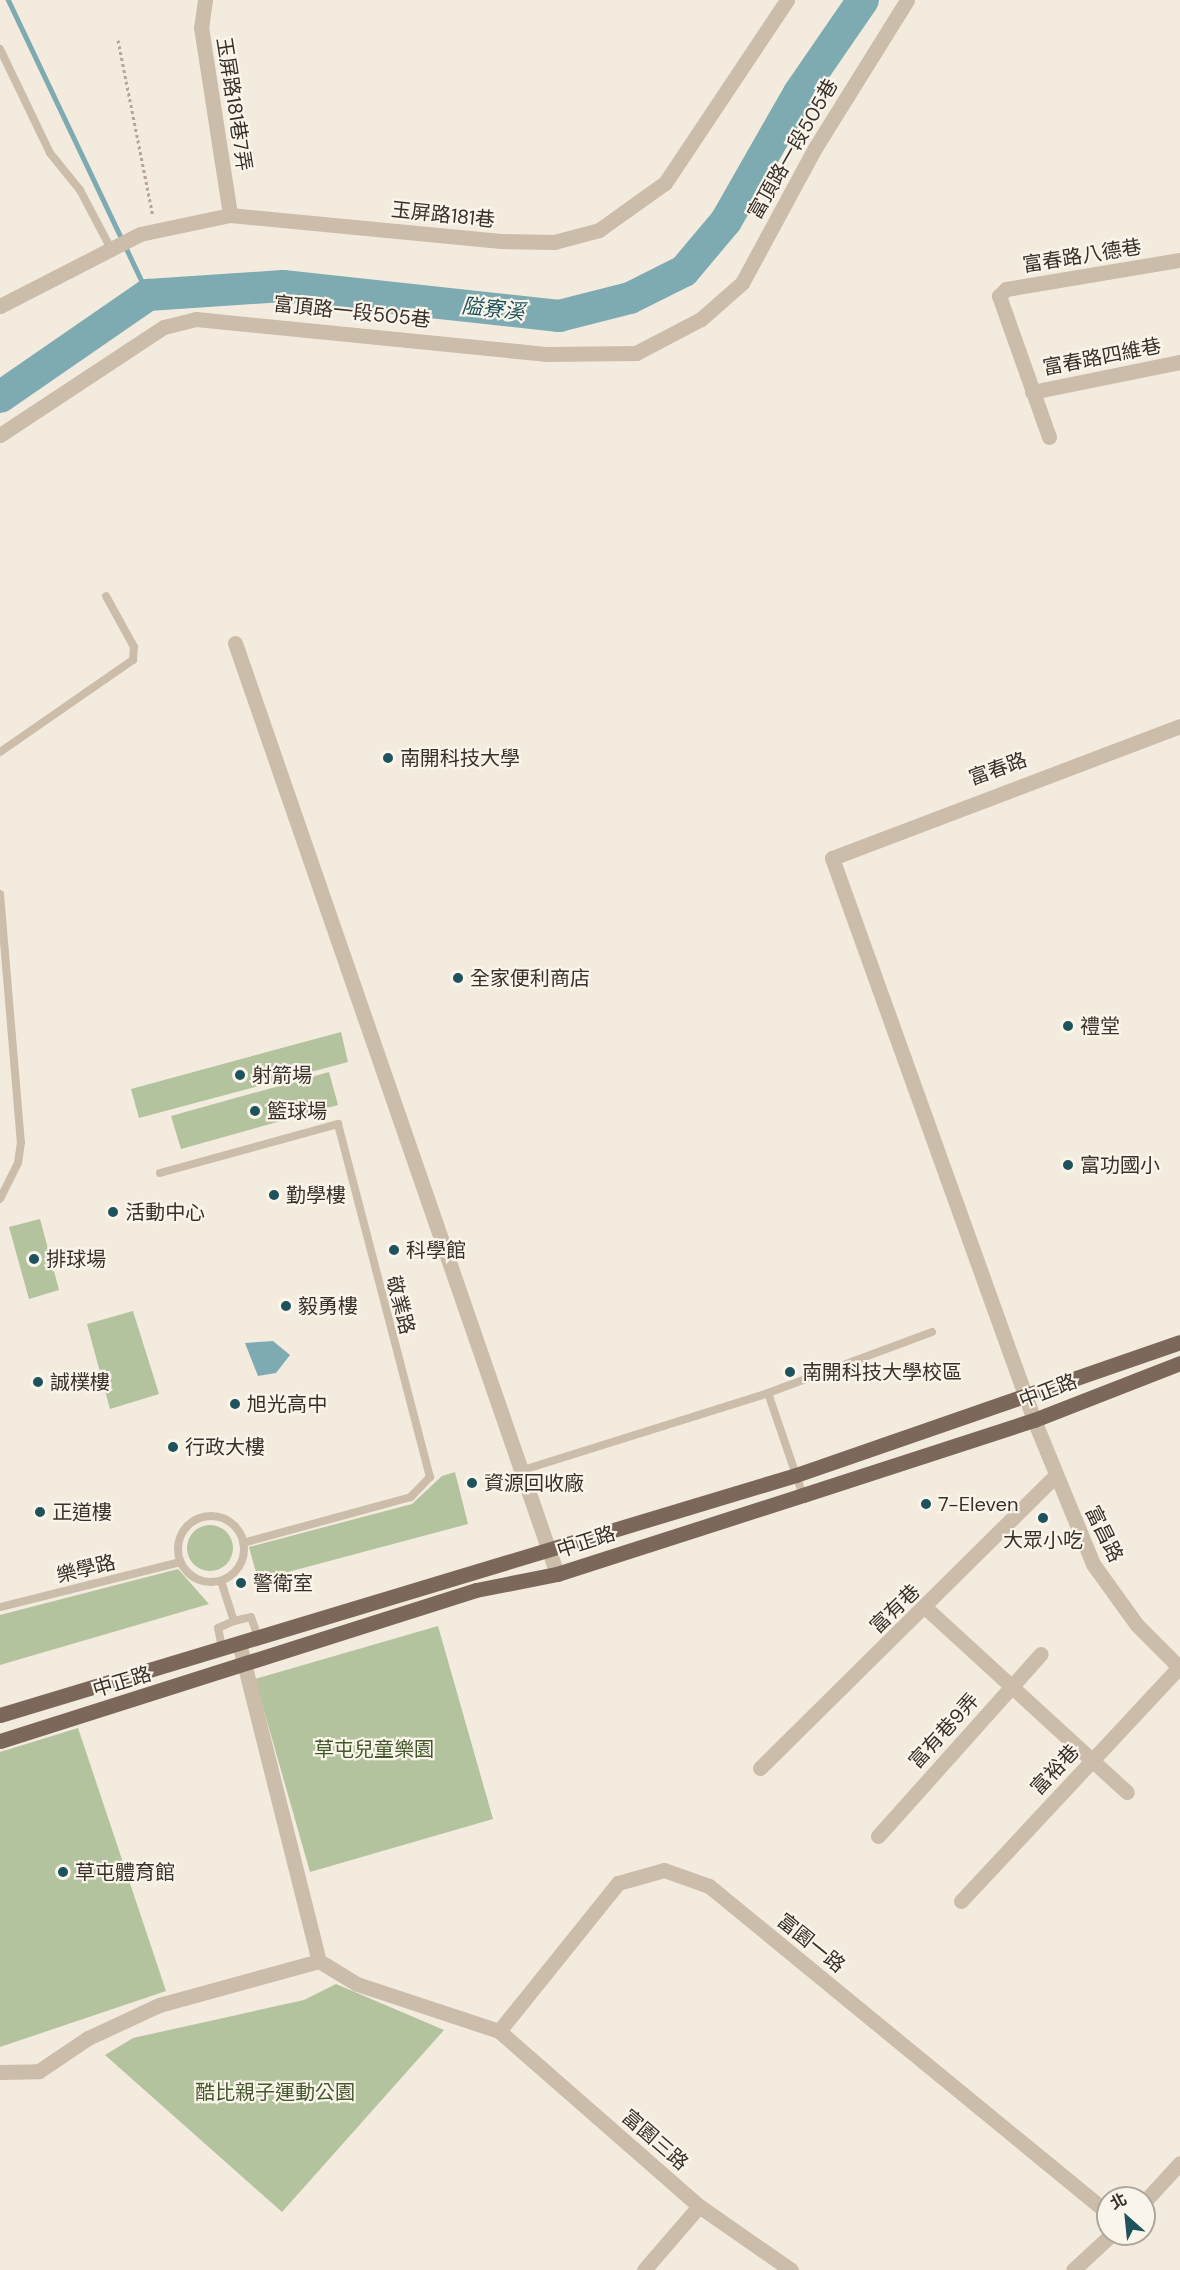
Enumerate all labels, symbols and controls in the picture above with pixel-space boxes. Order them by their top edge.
street label: 玉屏路181巷7弄 [212,35,256,173]
street label: 富頂路一段505巷 [743,75,843,223]
street label: 玉屏路181巷 [390,198,496,232]
street label: 富春路八德巷 [1021,235,1143,277]
street label: 富頂路一段505巷 [272,292,432,332]
water label: 隘寮溪 [460,293,526,325]
street label: 富春路四維巷 [1041,334,1163,380]
place label: 南開科技大學 [400,746,520,770]
street label: 富春路 [966,747,1030,791]
marker: 南開科技大學 [381,751,395,765]
place label: 全家便利商店 [470,966,590,990]
marker: 全家便利商店 [451,971,465,985]
place label: 禮堂 [1080,1014,1120,1038]
marker: 禮堂 [1061,1019,1075,1033]
place label: 射箭場 [252,1063,312,1087]
marker: 射箭場 [233,1068,247,1082]
place label: 籃球場 [267,1099,327,1123]
marker: 籃球場 [248,1104,262,1118]
place label: 富功國小 [1080,1153,1160,1177]
marker: 富功國小 [1061,1158,1075,1172]
place label: 勤學樓 [286,1183,346,1207]
marker: 勤學樓 [267,1188,281,1202]
place label: 活動中心 [125,1200,205,1224]
marker: 活動中心 [106,1205,120,1219]
place label: 科學館 [406,1238,466,1262]
marker: 科學館 [387,1243,401,1257]
place label: 排球場 [46,1247,106,1271]
marker: 排球場 [27,1252,41,1266]
street label: 敬業路 [381,1273,419,1337]
place label: 毅勇樓 [298,1294,358,1318]
marker: 毅勇樓 [279,1299,293,1313]
place label: 南開科技大學校區 [802,1360,962,1384]
marker: 南開科技大學校區 [783,1365,797,1379]
street label: 中正路 [1016,1369,1080,1413]
place label: 誠樸樓 [50,1370,110,1394]
marker: 誠樸樓 [31,1375,45,1389]
place label: 旭光高中 [247,1392,327,1416]
marker: 旭光高中 [228,1397,242,1411]
place label: 行政大樓 [185,1435,265,1459]
marker: 行政大樓 [166,1440,180,1454]
place label: 資源回收廠 [484,1471,584,1495]
marker: 資源回收廠 [465,1476,479,1490]
place label: 7-Eleven [938,1492,1018,1516]
marker: 7-Eleven [919,1497,933,1511]
place label: 正道樓 [52,1500,112,1524]
street label: 富昌路 [1080,1502,1128,1566]
marker: 正道樓 [33,1505,47,1519]
marker: 大眾小吃 [1036,1511,1050,1525]
street label: 中正路 [554,1521,618,1563]
place label: 大眾小吃 [1003,1528,1083,1552]
street label: 樂學路 [54,1550,118,1588]
place label: 警衛室 [253,1571,313,1595]
marker: 警衛室 [234,1576,248,1590]
street label: 富有巷 [865,1580,925,1638]
street label: 中正路 [90,1662,154,1702]
street label: 富有巷9弄 [904,1689,984,1773]
park label: 草屯兒童樂園 [314,1737,434,1761]
street label: 富裕巷 [1026,1740,1084,1800]
place label: 草屯體育館 [75,1860,175,1884]
marker: 草屯體育館 [56,1865,70,1879]
street label: 富園一路 [772,1909,850,1977]
park label: 酷比親子運動公園 [195,2080,355,2104]
street label: 富園三路 [617,2105,693,2175]
north arrow [1096,2186,1156,2246]
text: 北 [1107,2188,1130,2214]

